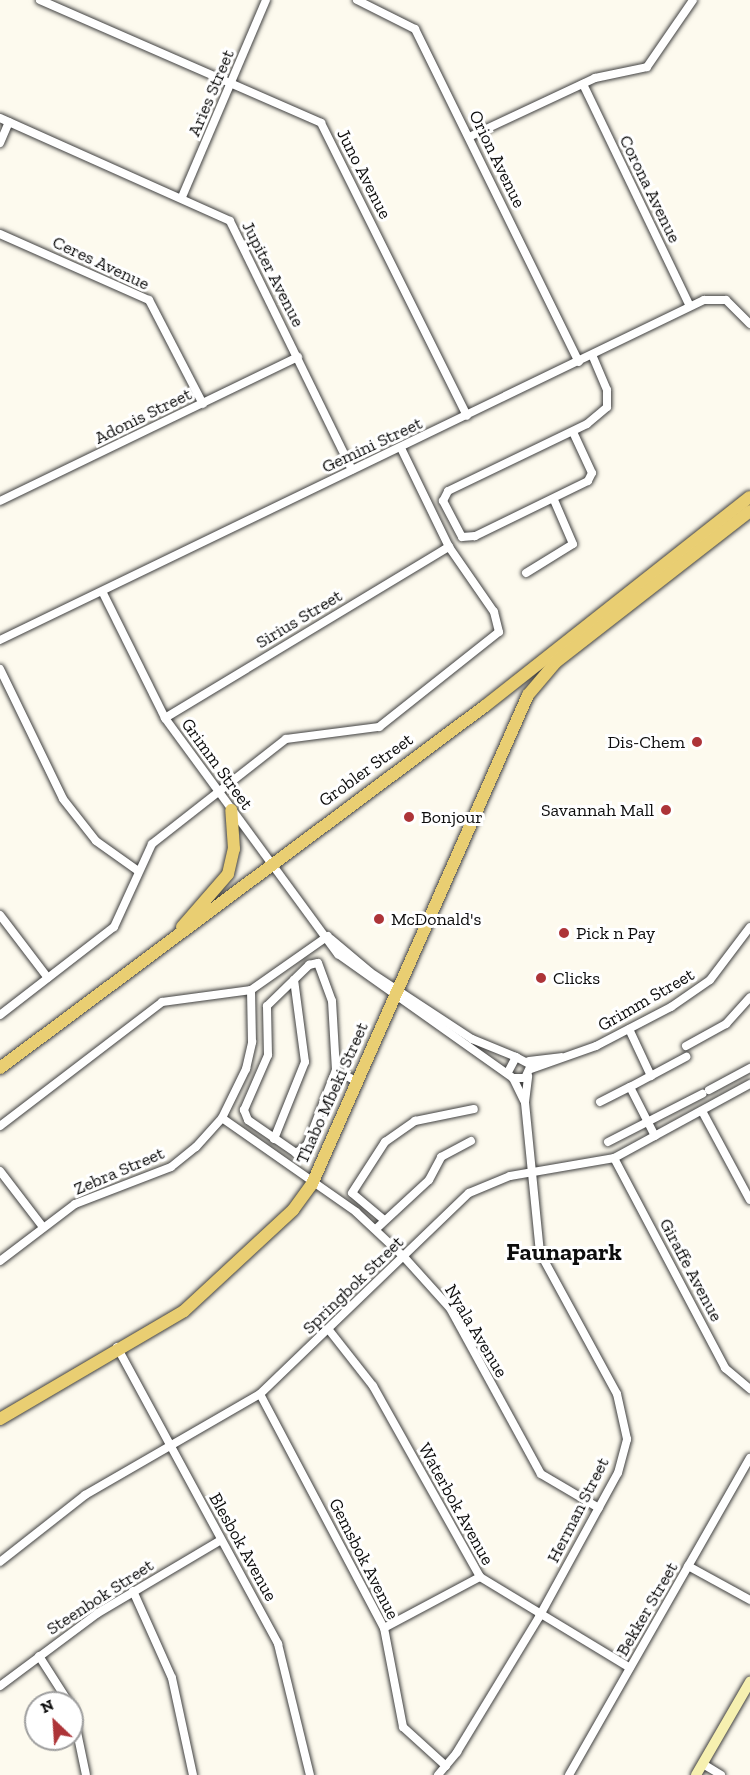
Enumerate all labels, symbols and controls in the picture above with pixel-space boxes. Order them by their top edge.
street label: Aries Street [183,46,239,140]
street label: Orion Avenue [464,106,530,212]
street label: Juno Avenue [332,125,396,223]
street label: Corona Avenue [614,131,686,247]
street label: Jupiter Avenue [237,217,309,331]
street label: Ceres Avenue [49,231,153,295]
street label: Adonis Street [91,383,195,449]
street label: Gemini Street [318,412,426,478]
street label: Sirius Street [252,585,346,653]
street label: Grimm Street [177,714,257,814]
street label: Grobler Street [315,729,417,811]
place label: Dis-Chem [607,731,685,753]
marker: Dis-Chem [690,735,704,749]
place label: Savannah Mall [541,799,654,821]
marker: Savannah Mall [659,803,673,817]
place label: Bonjour [421,806,483,828]
marker: Bonjour [402,810,416,824]
place label: McDonald's [391,908,481,930]
marker: McDonald's [372,912,386,926]
place label: Pick n Pay [576,922,655,944]
marker: Pick n Pay [557,926,571,940]
street label: Grimm Street [594,964,698,1036]
place label: Clicks [553,967,600,989]
marker: Clicks [534,971,548,985]
street label: Thabo Mbeki Street [291,1019,373,1167]
street label: Zebra Street [70,1142,168,1200]
street label: Giraffe Avenue [655,1214,727,1326]
street label: Springbok Street [298,1231,408,1339]
district label: Faunapark [506,1238,622,1266]
street label: Nyala Avenue [440,1280,512,1382]
street label: Waterbok Avenue [413,1439,499,1569]
street label: Herman Street [542,1454,614,1566]
street label: Blesbok Avenue [204,1489,282,1605]
street label: Gemsbok Avenue [324,1495,404,1623]
street label: Steenbok Street [42,1554,158,1640]
street label: Bekker Street [611,1558,683,1660]
north arrow [24,1691,84,1751]
text: N [37,1695,57,1717]

